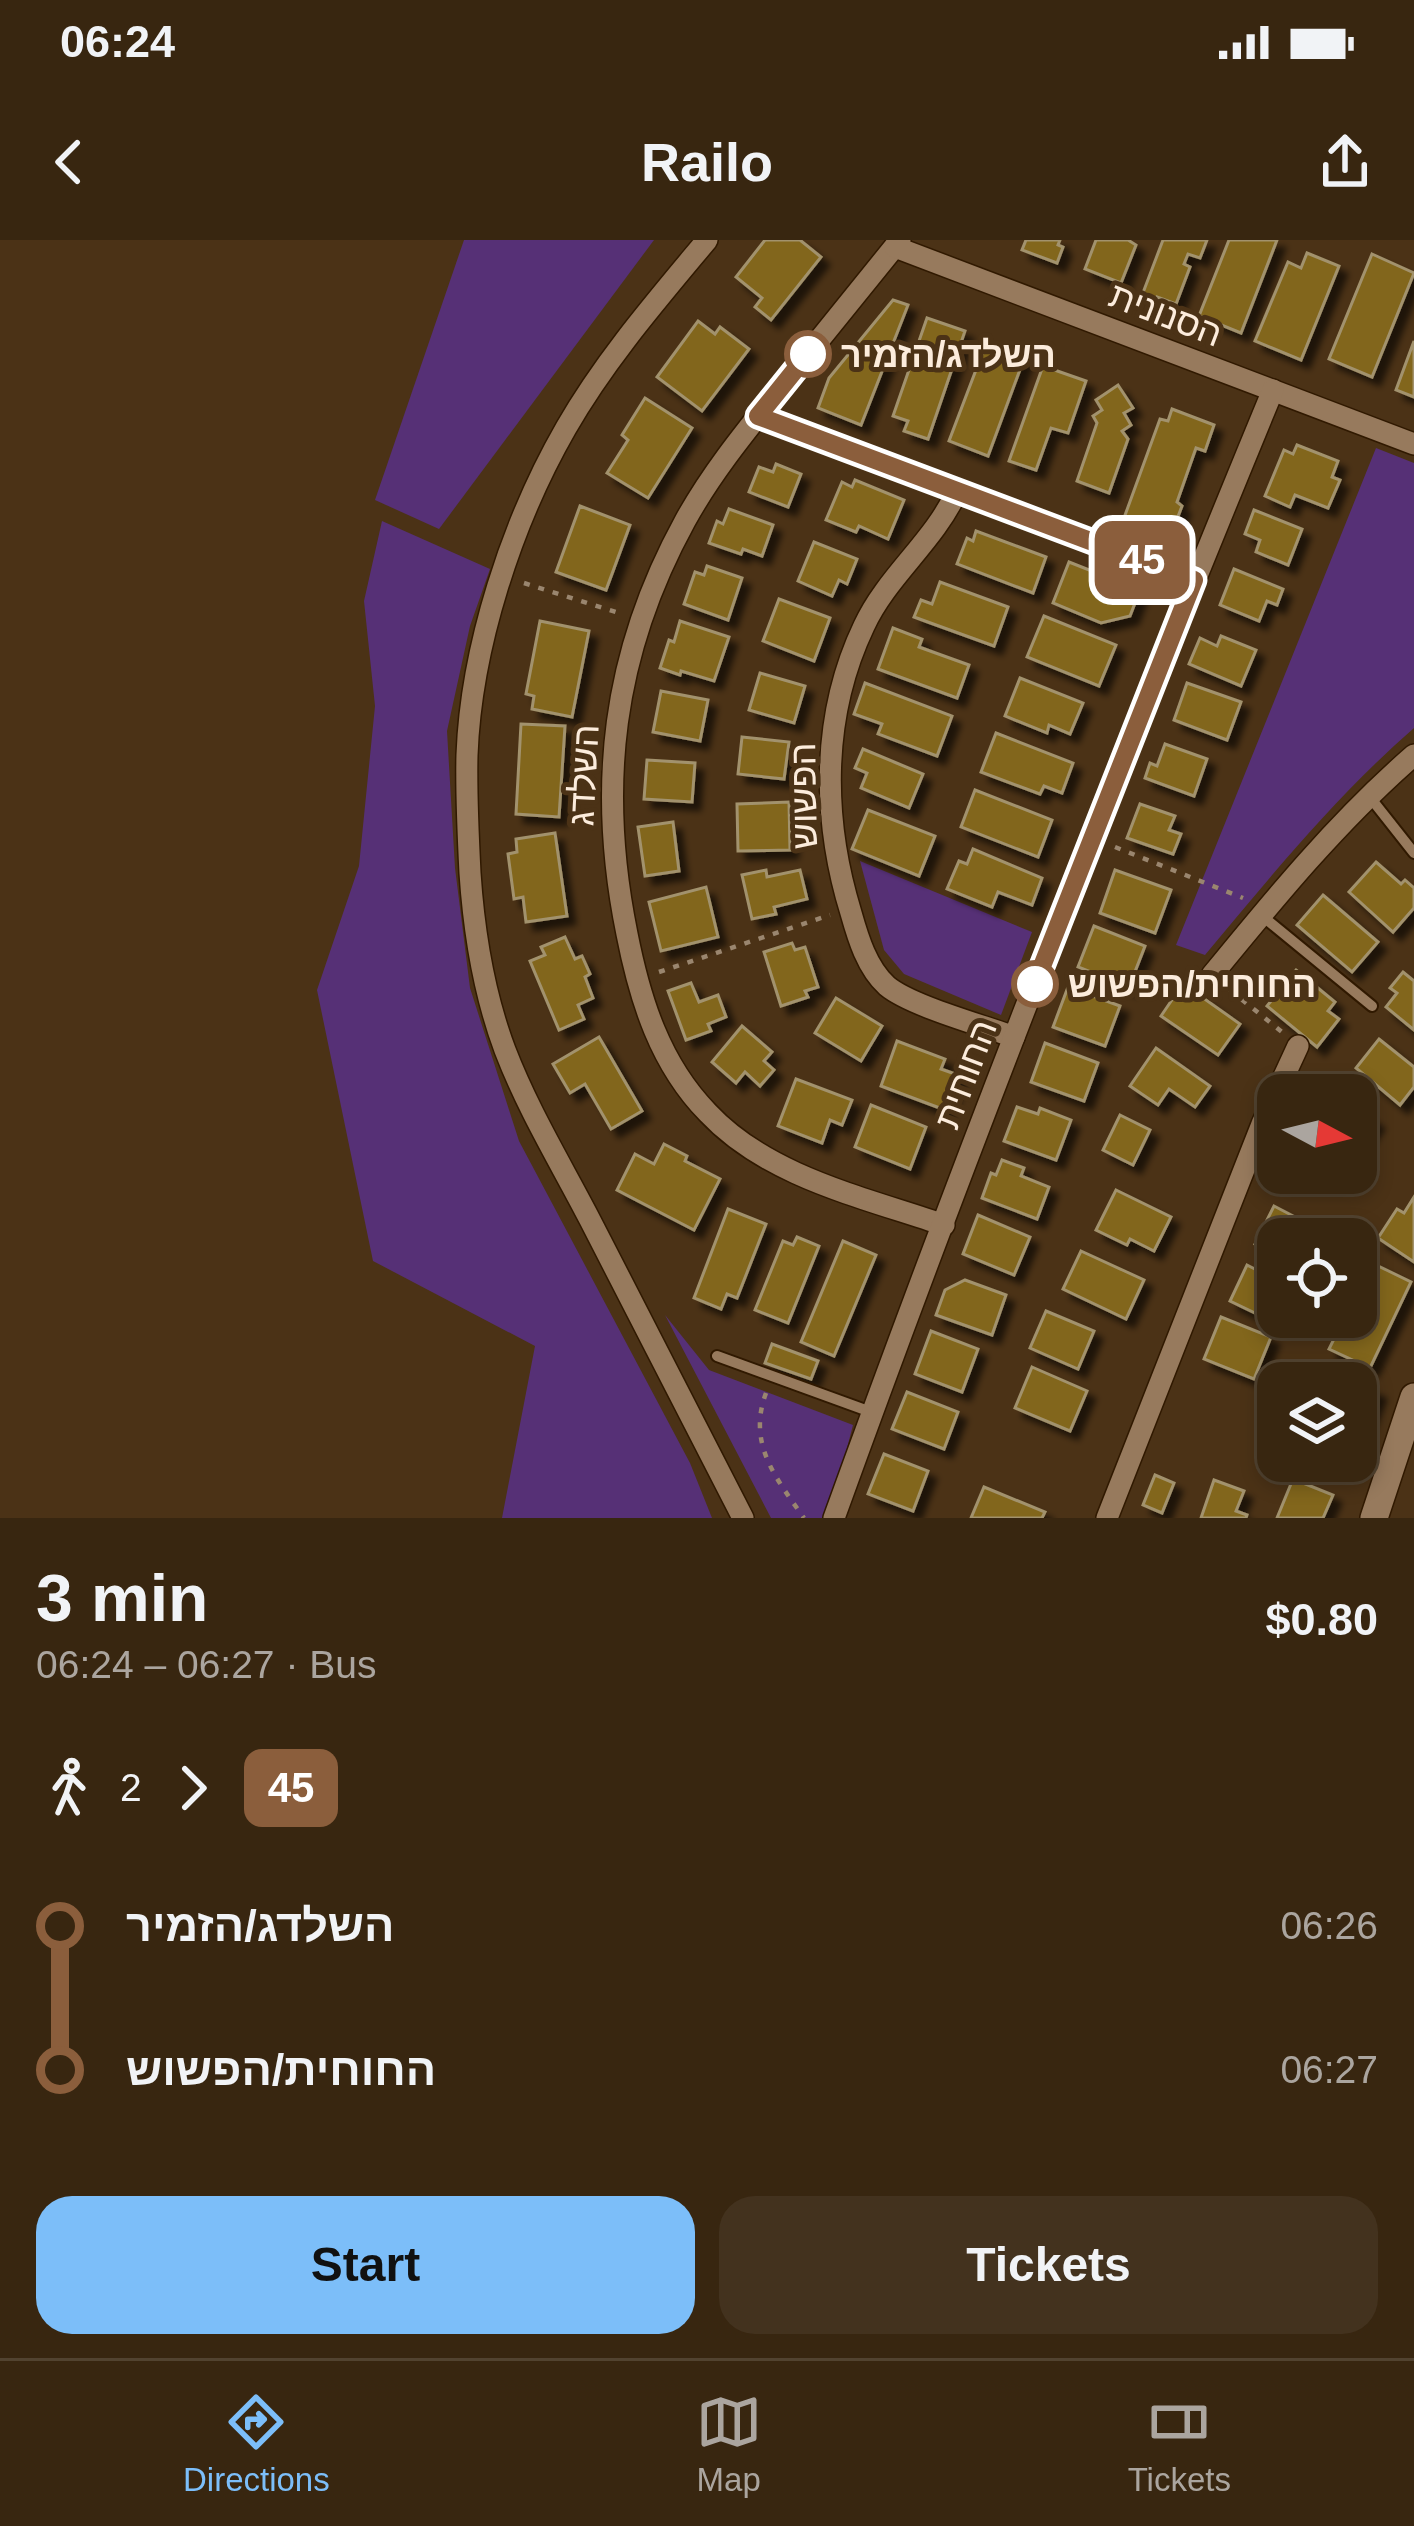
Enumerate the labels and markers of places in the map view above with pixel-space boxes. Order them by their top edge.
marker: השלדג/הזמיר [786,332,830,376]
place label: השלדג/הזמיר [841,334,1056,375]
marker: החוחית/הפשוש [1013,962,1057,1006]
place label: החוחית/הפשוש [1068,964,1316,1005]

